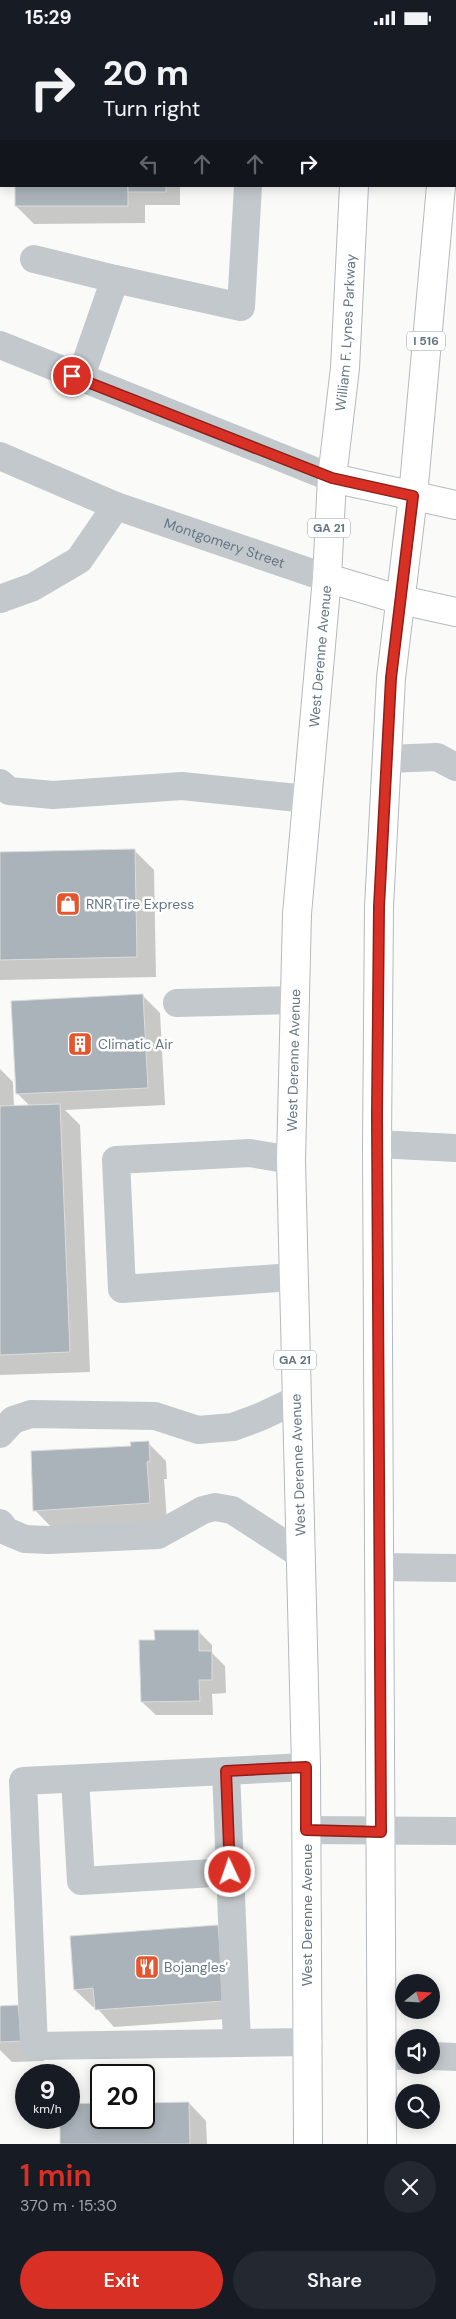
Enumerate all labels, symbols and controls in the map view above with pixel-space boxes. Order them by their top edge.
text: 15:29 [25,5,72,30]
text: 20 m [103,50,189,96]
icon: right [20,55,85,120]
text: Turn right [103,94,200,123]
icon: left [135,150,163,178]
icon: ahead [188,150,216,178]
icon: ahead [241,150,269,178]
icon: right [294,150,322,178]
street label: William F. Lynes Parkway [331,253,360,412]
road number: I 516 [407,331,445,351]
pin [51,355,93,397]
icon: arrive [58,362,86,390]
street label: Montgomery Street [162,514,287,572]
road number: GA 21 [308,518,350,537]
street label: West Derenne Avenue [305,584,335,728]
shop icon: RNR Tire Express [55,891,81,917]
place label: RNR Tire Express [86,895,194,913]
street label: West Derenne Avenue [283,989,304,1132]
building icon: Climatic Air [67,1031,93,1057]
place label: Climatic Air [98,1035,173,1053]
road number: GA 21 [274,1351,316,1369]
street label: West Derenne Avenue [287,1393,309,1537]
street label: West Derenne Avenue [298,1844,316,1986]
position arrow [203,1845,255,1897]
restaurant icon: Bojangles' [134,1954,160,1980]
place label: Bojangles' [164,1958,228,1976]
north arrow [395,1974,440,2019]
map controls [395,1974,440,2129]
button: sound [395,2029,440,2074]
speed limit sign: 20 [90,2064,155,2129]
text: 9 [40,2074,55,2107]
button: search [395,2084,440,2129]
text: km/h [33,2101,62,2117]
text: 1 min [20,2156,92,2195]
button: close [384,2161,436,2213]
text: 370 m · 15:30 [20,2195,117,2216]
button: Exit [20,2251,223,2309]
button: Share [233,2251,436,2309]

